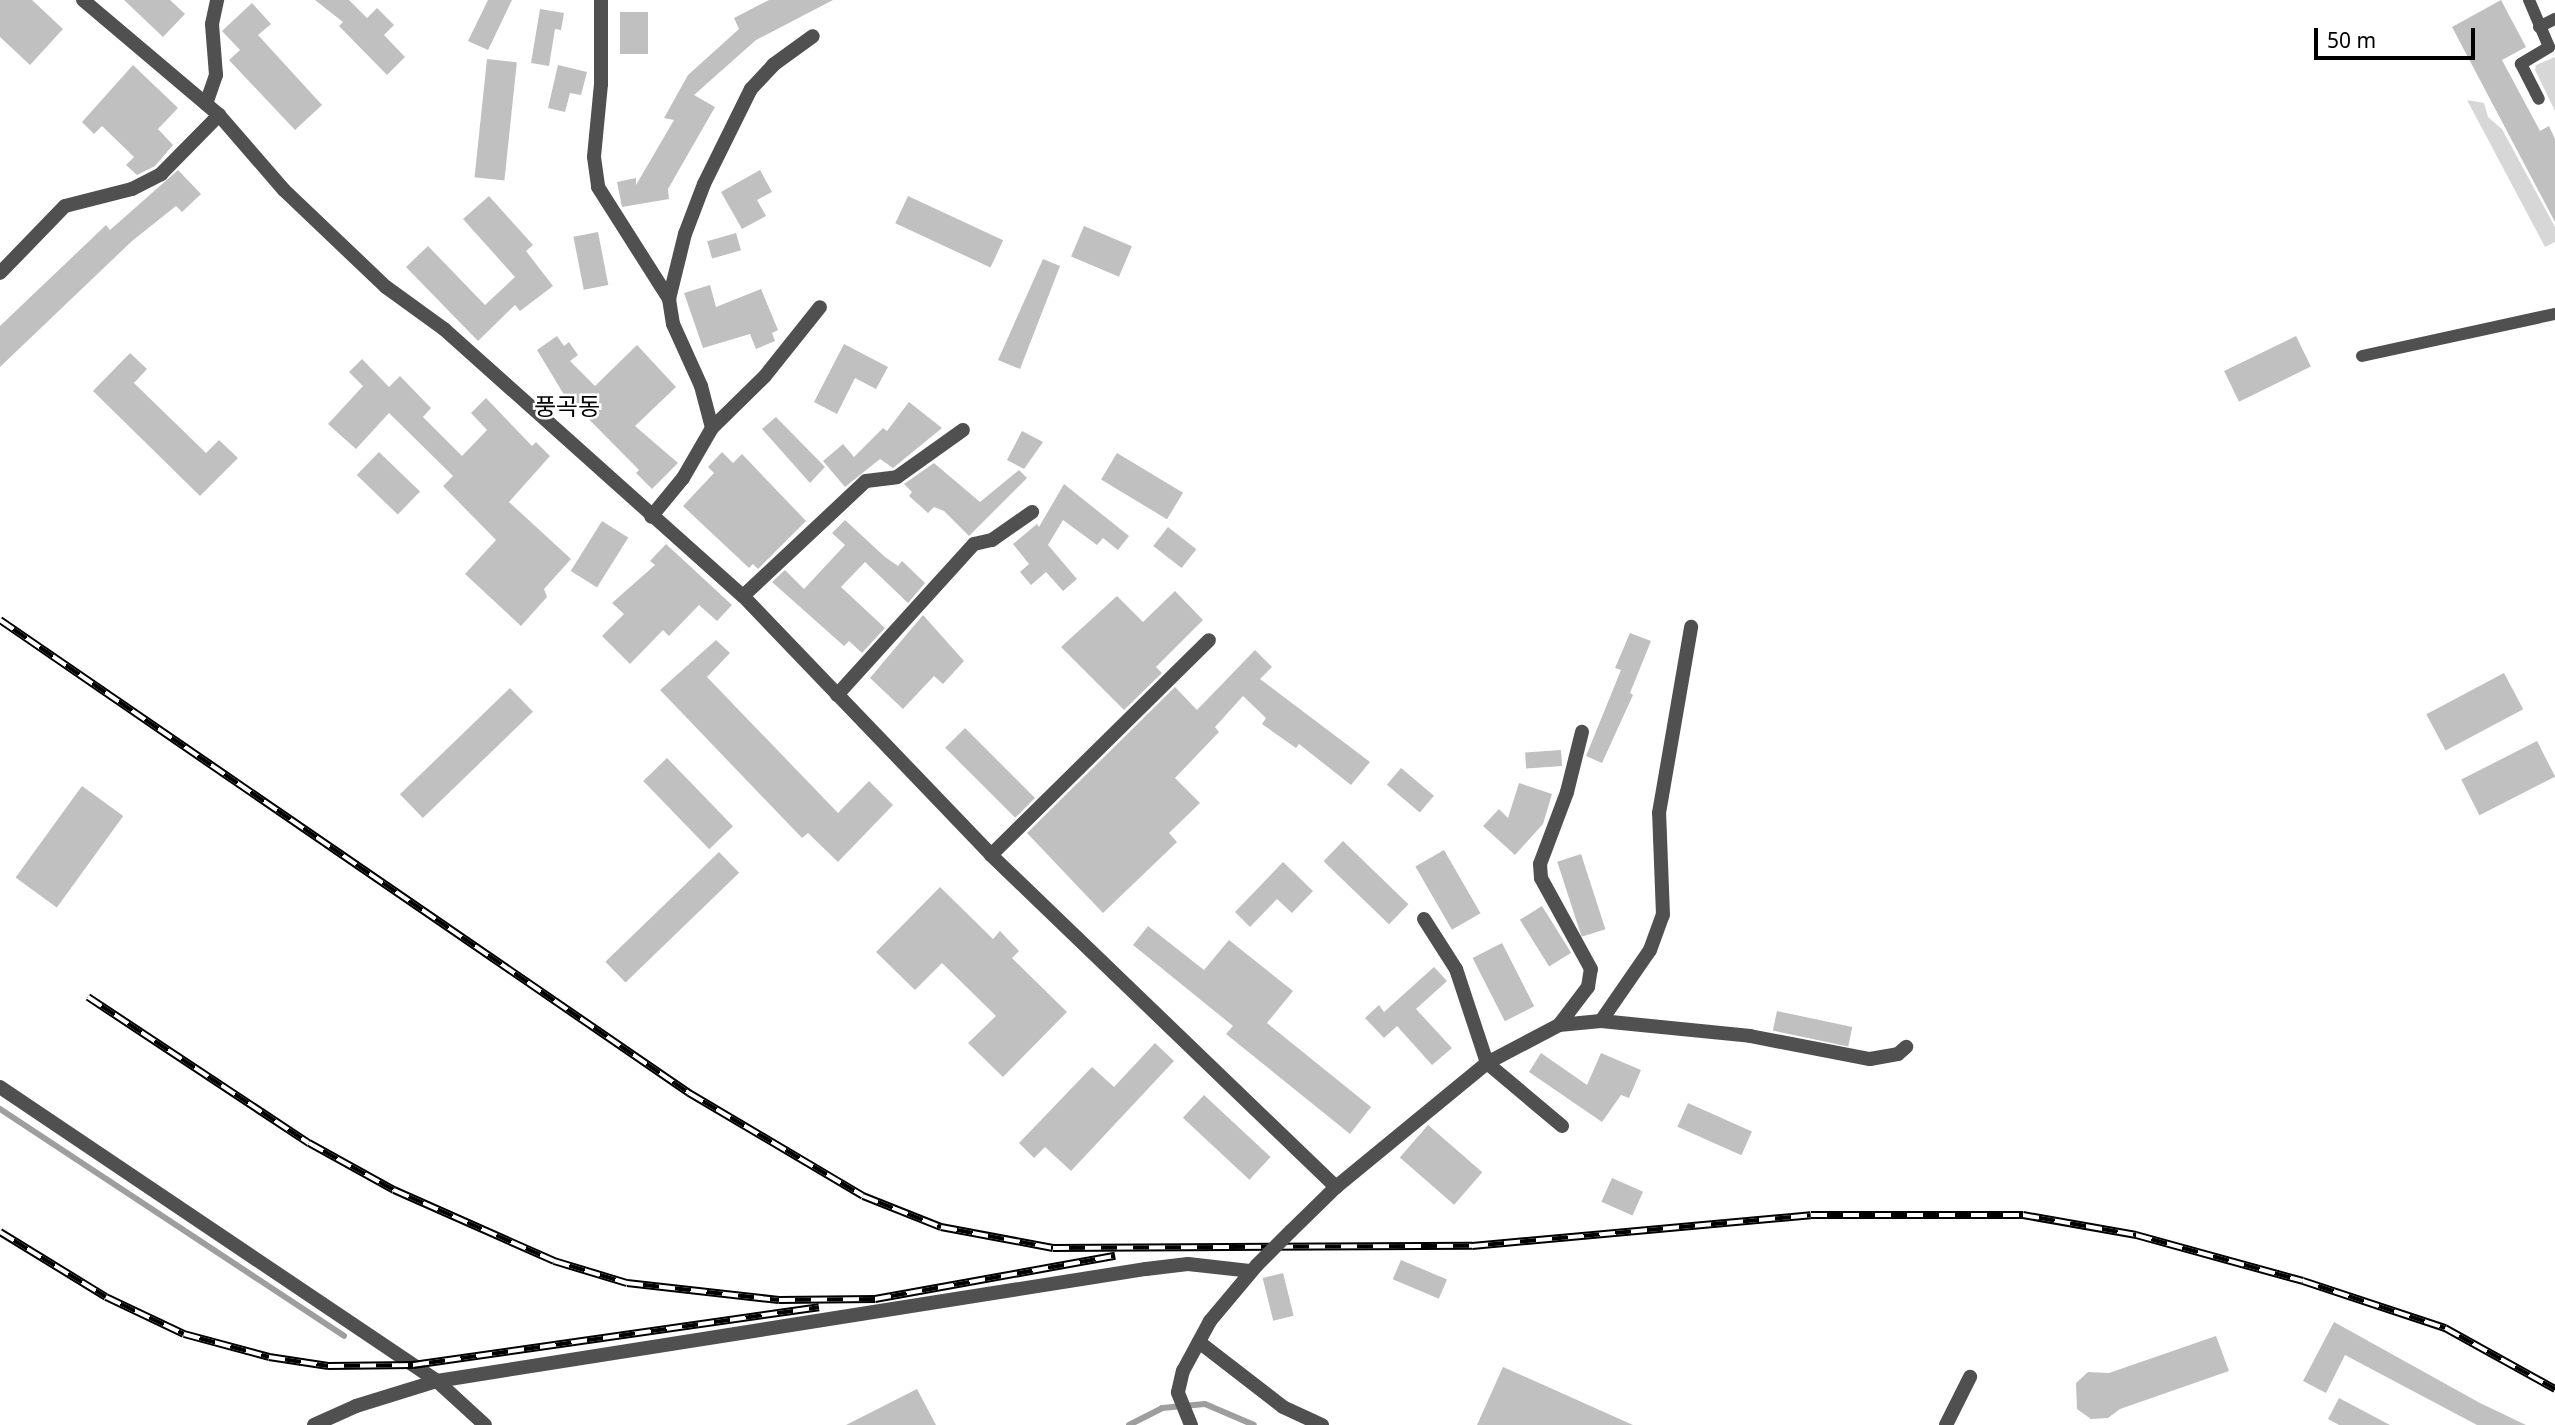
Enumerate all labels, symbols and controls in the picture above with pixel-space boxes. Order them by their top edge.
scale bar [2317,14,2478,58]
text: 50 m [2327,26,2376,54]
district label: 풍곡동 [534,392,600,420]

